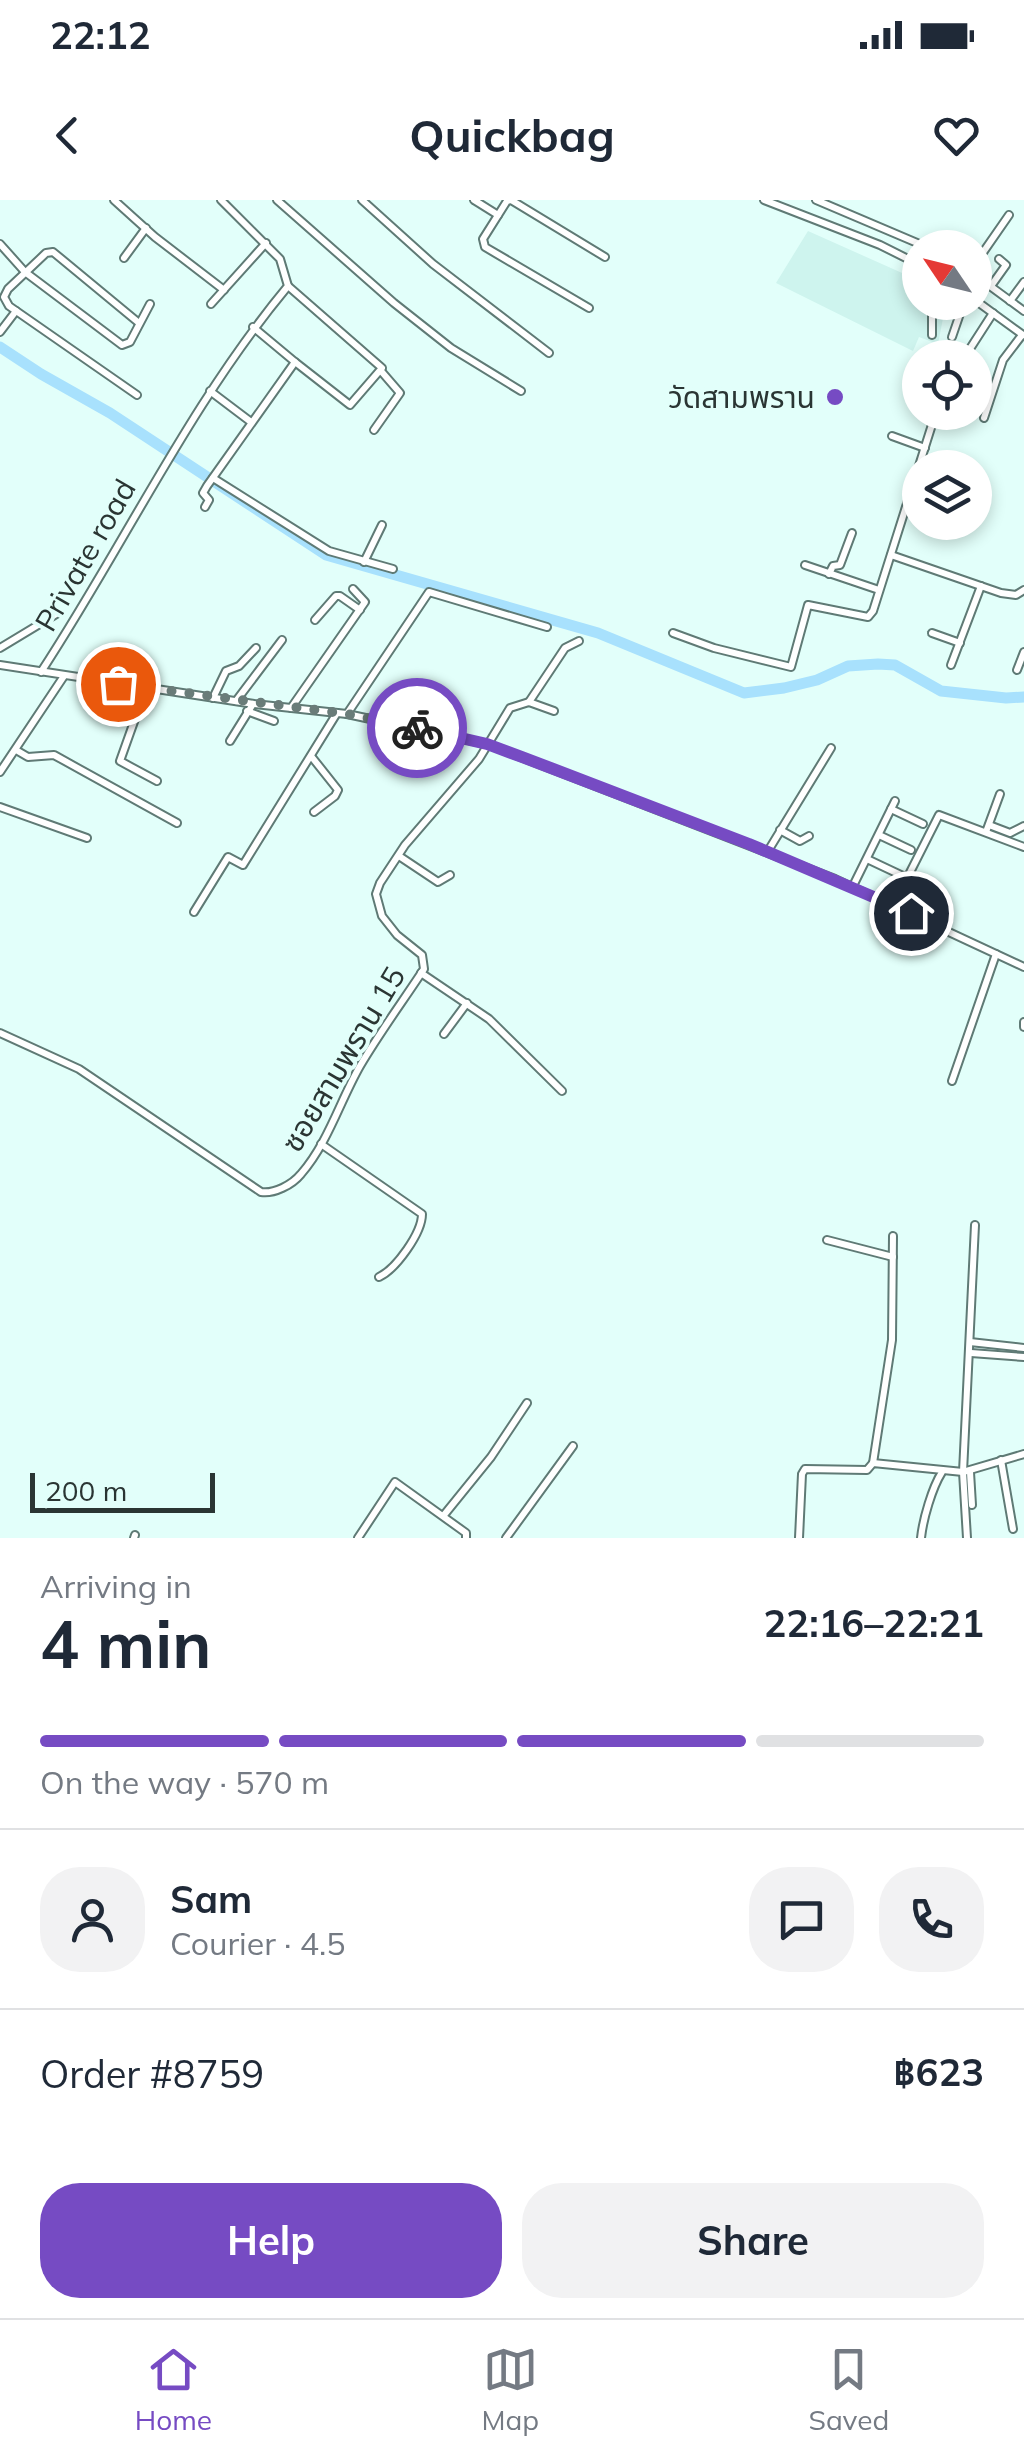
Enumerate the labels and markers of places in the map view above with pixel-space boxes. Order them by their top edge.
place label: วัดสามพราน [668,378,815,416]
marker: วัดสามพราน [824,386,846,408]
pin [76,642,161,727]
pin [869,871,954,956]

